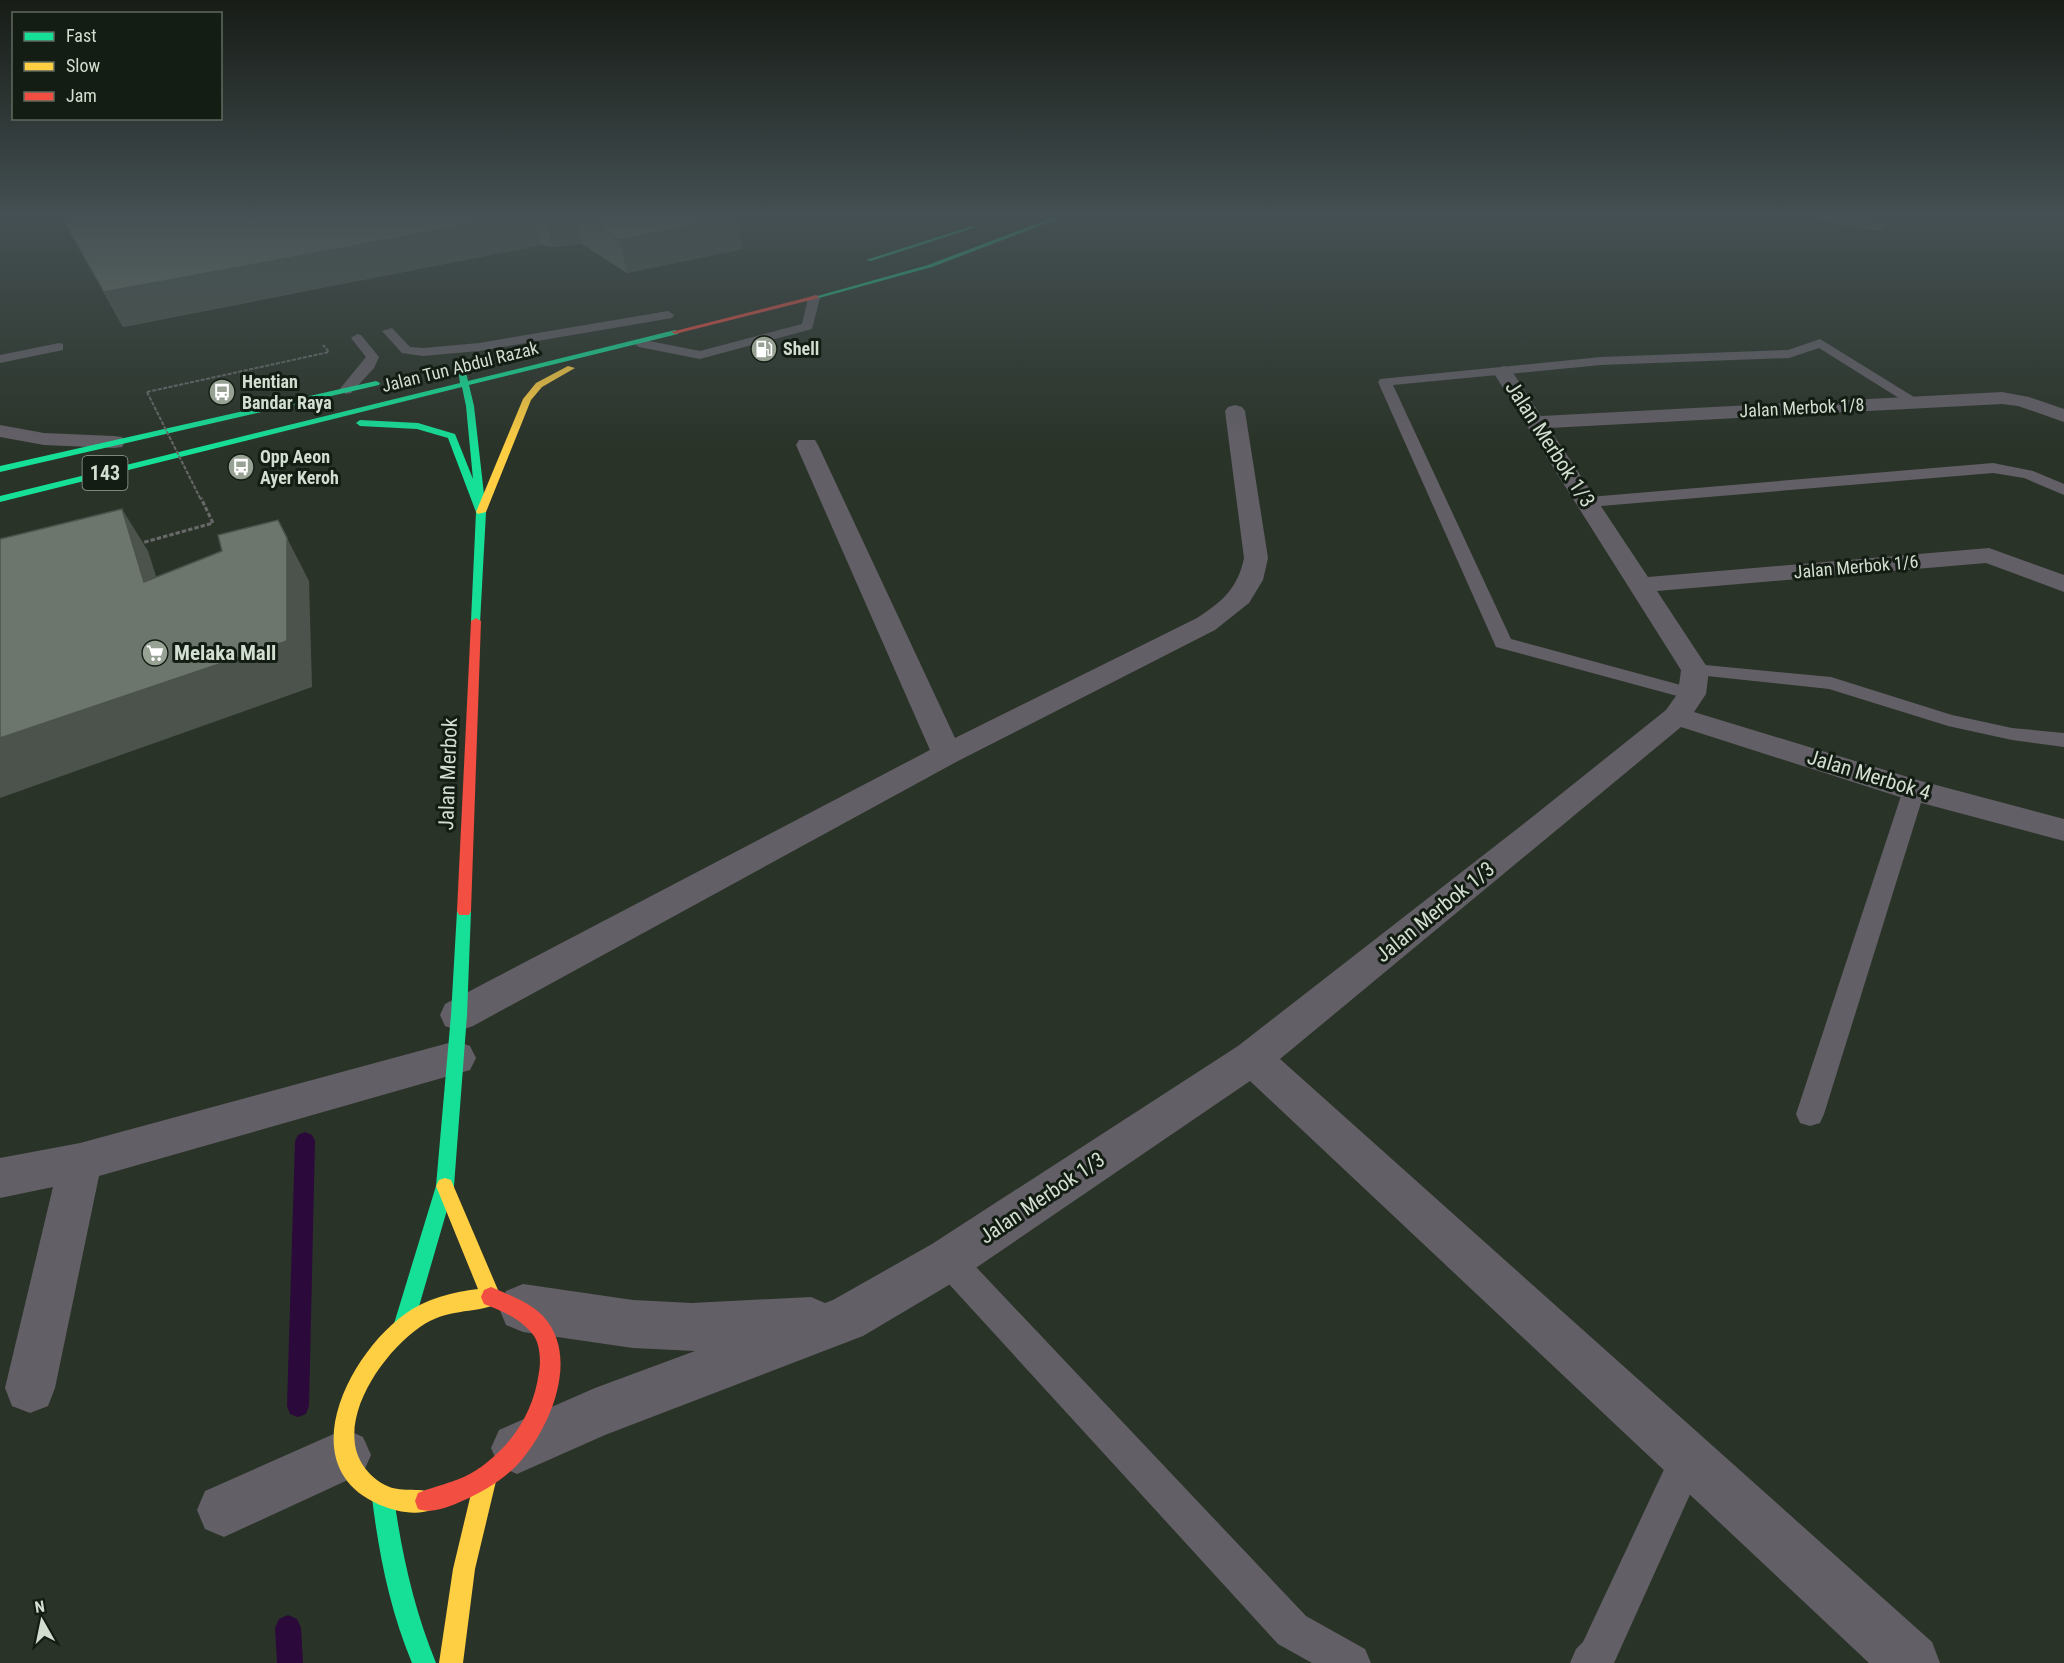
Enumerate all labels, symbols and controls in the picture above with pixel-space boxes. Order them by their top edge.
legend [12,12,222,120]
text: Fast [66,25,97,46]
text: Slow [66,55,101,76]
text: Jam [66,85,97,106]
fuel station icon: Shell [749,334,779,364]
street label: Jalan Tun Abdul Razak [379,337,540,396]
place label: Shell [783,338,819,359]
place label: Hentian Bandar Raya [242,371,332,413]
street label: Jalan Merbok 1/3 [1500,376,1600,512]
bus stop icon: Hentian Bandar Raya [207,377,237,407]
street label: Jalan Merbok 1/8 [1739,394,1865,421]
place label: Opp Aeon Ayer Keroh [260,446,339,488]
bus stop icon: Opp Aeon Ayer Keroh [226,452,256,482]
road number: 143 [82,456,128,490]
street label: Jalan Merbok 1/6 [1793,551,1919,582]
supermarket icon: Melaka Mall [140,638,170,668]
place label: Melaka Mall [174,641,276,665]
street label: Jalan Merbok [434,717,462,831]
street label: Jalan Merbok 4 [1804,745,1934,805]
street label: Jalan Merbok 1/3 [1371,857,1499,967]
street label: Jalan Merbok 1/3 [975,1147,1109,1249]
north arrow [12,1591,72,1651]
text: N [33,1597,46,1617]

